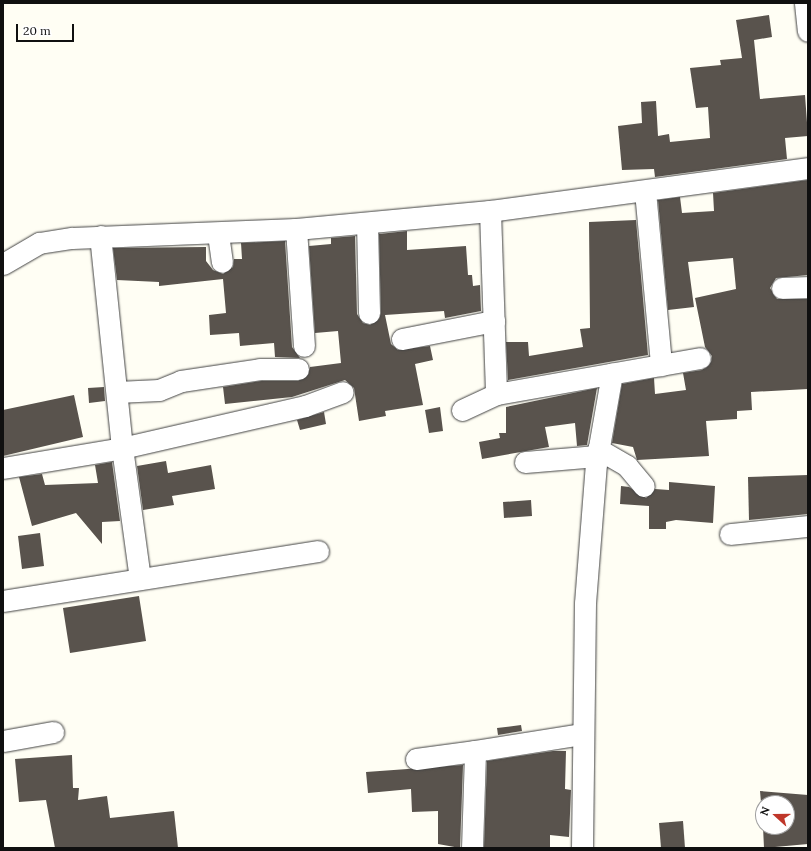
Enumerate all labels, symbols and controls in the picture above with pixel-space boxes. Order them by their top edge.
scale bar [18,16,76,42]
text: 20 m [23,23,51,38]
north arrow [755,795,795,835]
text: N [757,805,773,818]

